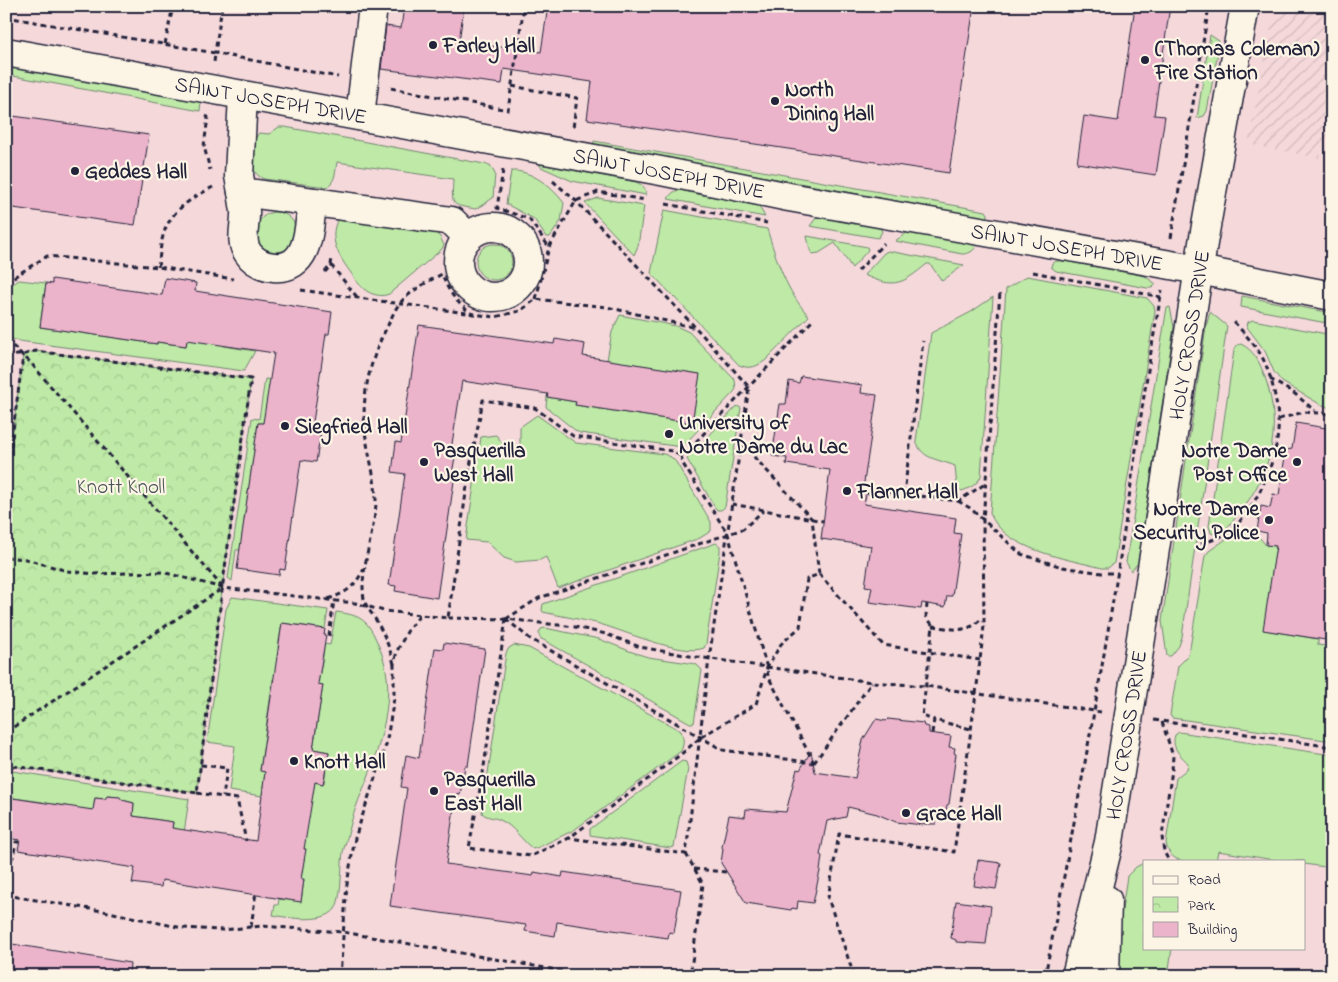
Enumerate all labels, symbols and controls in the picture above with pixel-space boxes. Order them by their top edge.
place label: Farley Hall [442,32,535,64]
place label: (Thomas Coleman) Fire Station [1154,35,1320,89]
marker: Farley Hall [427,39,439,51]
marker: (Thomas Coleman) Fire Station [1139,54,1151,66]
street label: SAINT JOSEPH DRIVE [172,70,369,134]
place label: North Dining Hall [784,76,874,132]
marker: North Dining Hall [769,95,781,107]
street label: SAINT JOSEPH DRIVE [570,142,767,208]
place label: Geddes Hall [85,158,188,188]
marker: Geddes Hall [69,165,81,177]
street label: SAINT JOSEPH DRIVE [968,217,1165,281]
street label: HOLY CROSS DRIVE [1163,248,1219,422]
place label: University of Notre Dame du Lac [679,409,848,463]
place label: Siegfried Hall [295,413,408,445]
marker: Siegfried Hall [279,420,291,432]
marker: University of Notre Dame du Lac [663,428,675,440]
place label: Pasquerilla West Hall [434,437,526,491]
place label: Notre Dame Post Office [1181,437,1288,491]
marker: Pasquerilla West Hall [418,456,430,468]
marker: Notre Dame Post Office [1291,456,1303,468]
park label: Knott Knoll [77,473,165,503]
place label: Flanner Hall [856,478,958,508]
marker: Flanner Hall [841,485,853,497]
place label: Notre Dame Security Police [1133,495,1260,551]
marker: Notre Dame Security Police [1263,514,1275,526]
street label: HOLY CROSS DRIVE [1100,648,1156,822]
place label: Knott Hall [304,748,386,778]
marker: Knott Hall [288,755,300,767]
place label: Pasquerilla East Hall [444,766,536,820]
marker: Pasquerilla East Hall [428,785,440,797]
place label: Grace Hall [916,800,1002,830]
marker: Grace Hall [900,807,912,819]
legend [1143,860,1306,950]
text: Road [1188,869,1221,891]
text: Park [1188,895,1216,917]
text: Building [1187,919,1237,942]

